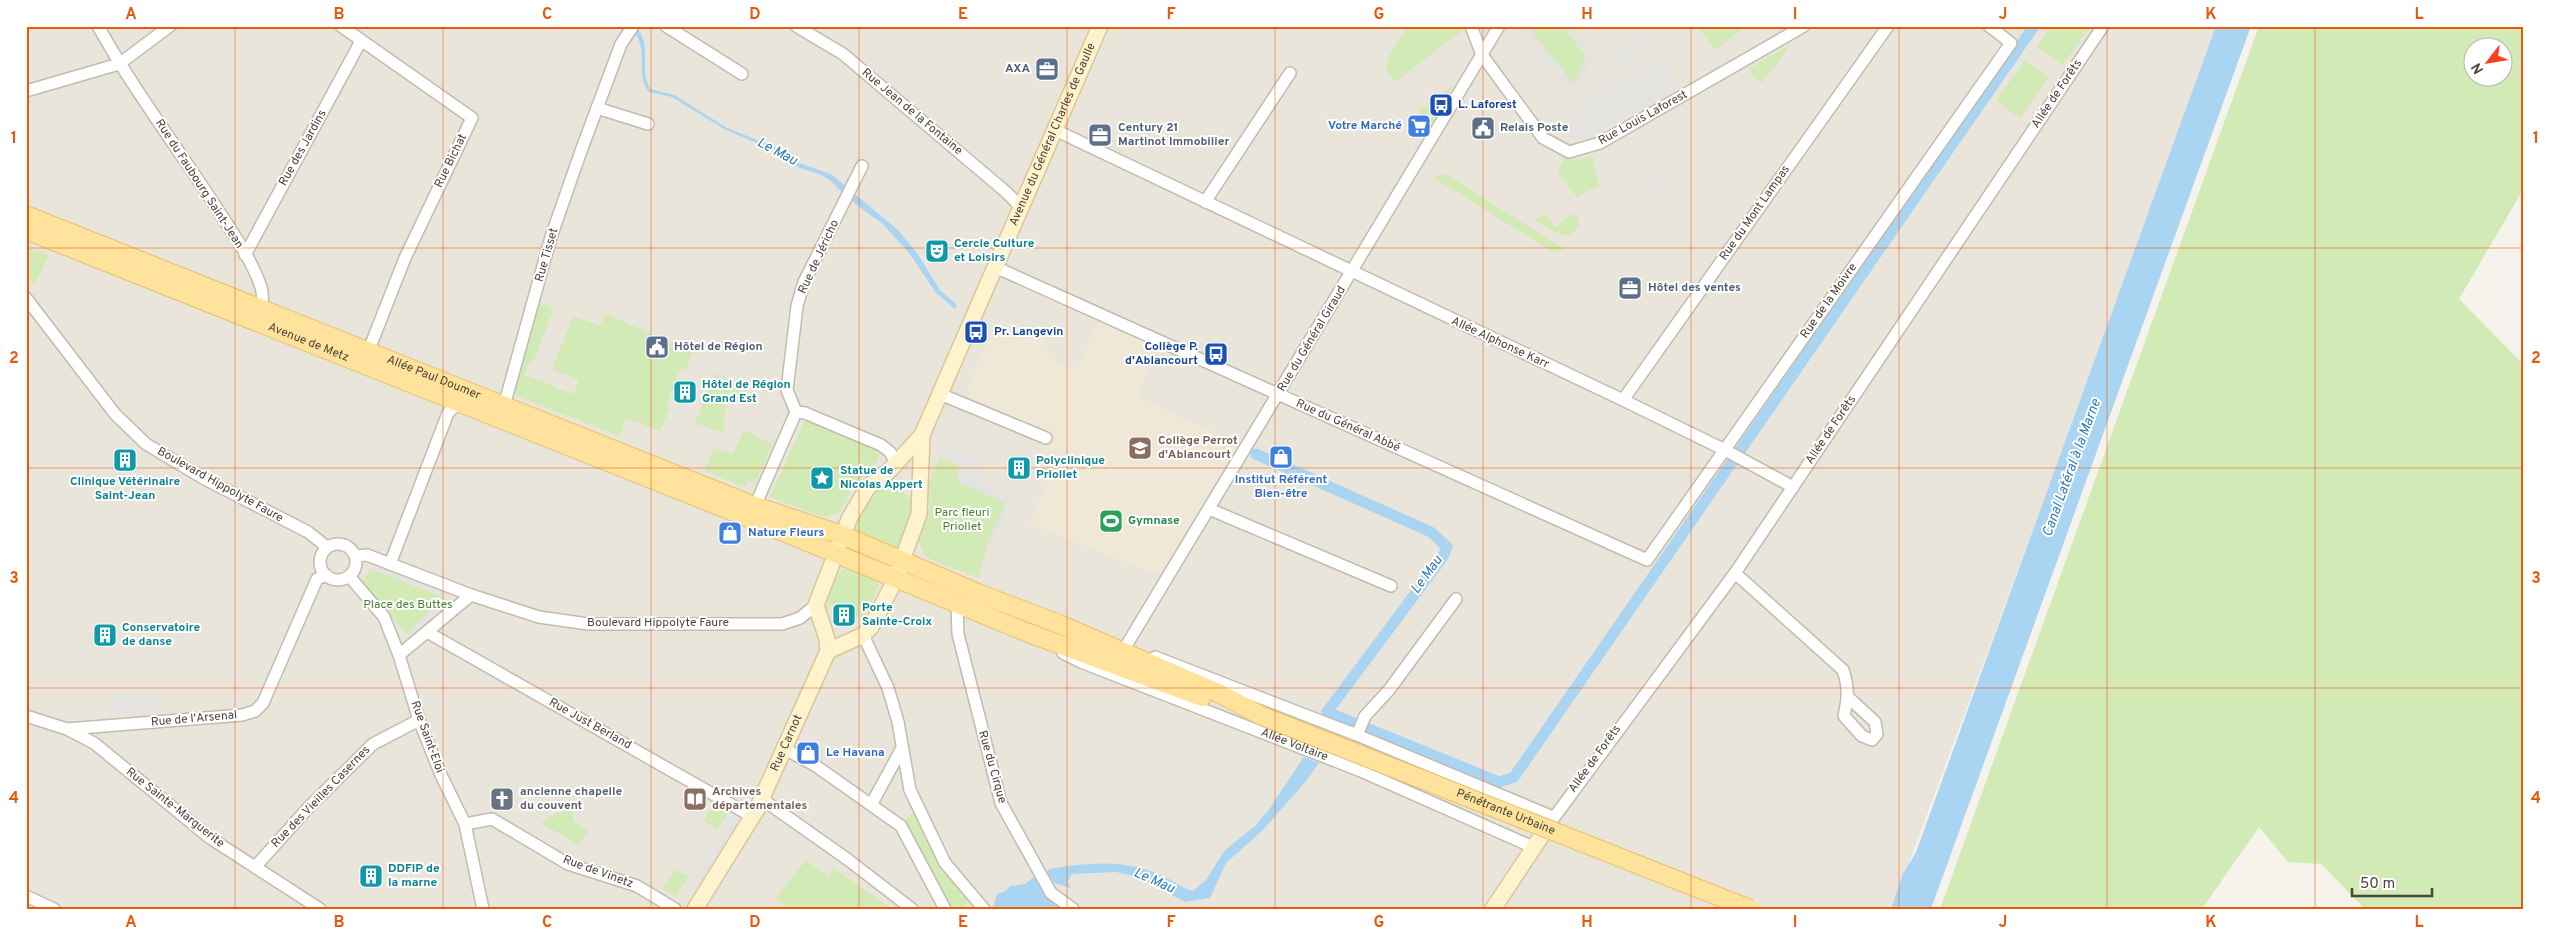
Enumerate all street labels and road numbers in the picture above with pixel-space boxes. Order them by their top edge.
street label: Avenue du Général Charles de Gaulle [1006,40,1100,228]
street label: Allée de Forêts [2028,56,2086,132]
street label: Rue Jean de la Fontaine [858,65,966,159]
street label: Rue Louis Laforest [1596,87,1690,149]
street label: Rue des Jardins [275,107,331,189]
street label: Rue du Faubourg Saint-Jean [151,116,247,252]
street label: Rue Bichat [431,131,471,191]
street label: Rue du Mont Lampas [1716,162,1794,264]
street label: Rue de Jéricho [795,217,843,297]
street label: Rue Tisset [532,226,562,284]
street label: Rue de la Moivre [1797,260,1861,342]
street label: Rue du Général Giraud [1274,283,1350,395]
street label: Allée Alphonse Karr [1448,313,1552,373]
street label: Avenue de Metz [266,319,351,366]
street label: Allée Paul Doumer [384,352,483,404]
street label: Allée de Forêts [1802,392,1860,468]
street label: Rue du Général Abbé [1293,396,1403,456]
street label: Boulevard Hippolyte Faure [154,444,286,526]
street label: Boulevard Hippolyte Faure [587,615,729,631]
street label: Rue Just Berland [546,695,634,753]
street label: Rue Saint-Eloi [407,699,447,775]
street label: Rue de l'Arsenal [150,707,238,731]
street label: Rue Carnot [767,712,806,774]
street label: Allée de Forêts [1565,722,1625,796]
street label: Allée Voltaire [1258,725,1330,765]
street label: Rue du Cirque [974,729,1010,805]
street label: Rue des Vieilles Casernes [268,743,374,851]
street label: Rue Sainte-Marguerite [122,764,228,852]
street label: Pénétrante Urbaine [1454,786,1558,839]
street label: Rue de Vinetz [561,852,635,892]

